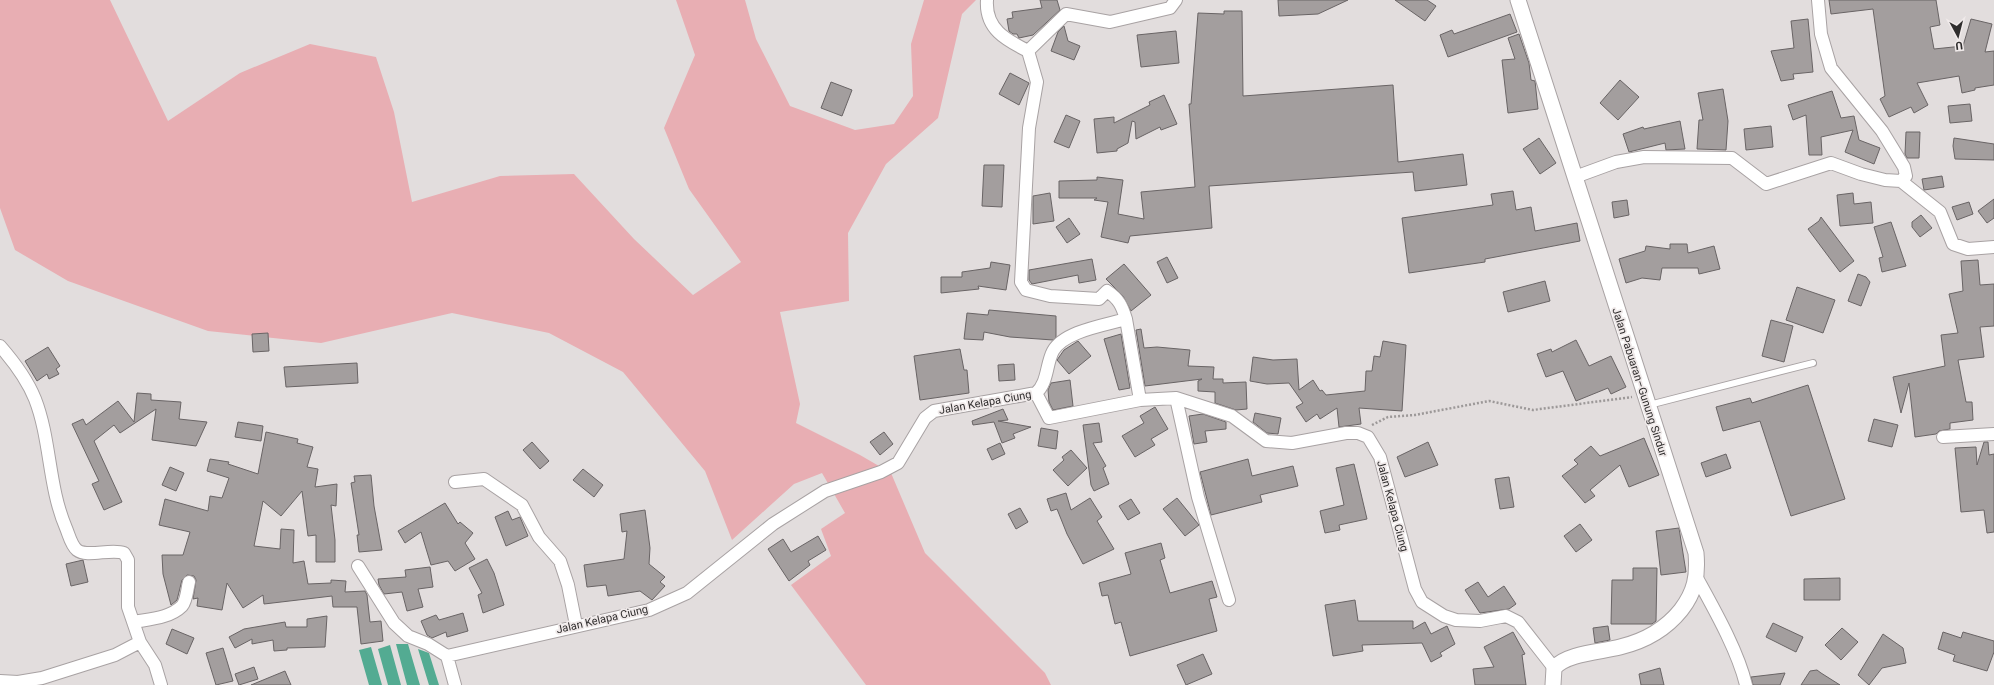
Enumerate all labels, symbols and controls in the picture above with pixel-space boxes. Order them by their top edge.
north arrow [1938,16,1978,56]
text: U [1955,39,1964,52]
street label: Jalan Pabuaran–Gunung Sindur [1609,306,1670,458]
street label: Jalan Kelapa Ciung [938,388,1032,417]
street label: Jalan Kelapa Ciung [1374,459,1411,553]
street label: Jalan Kelapa Ciung [555,603,649,636]

